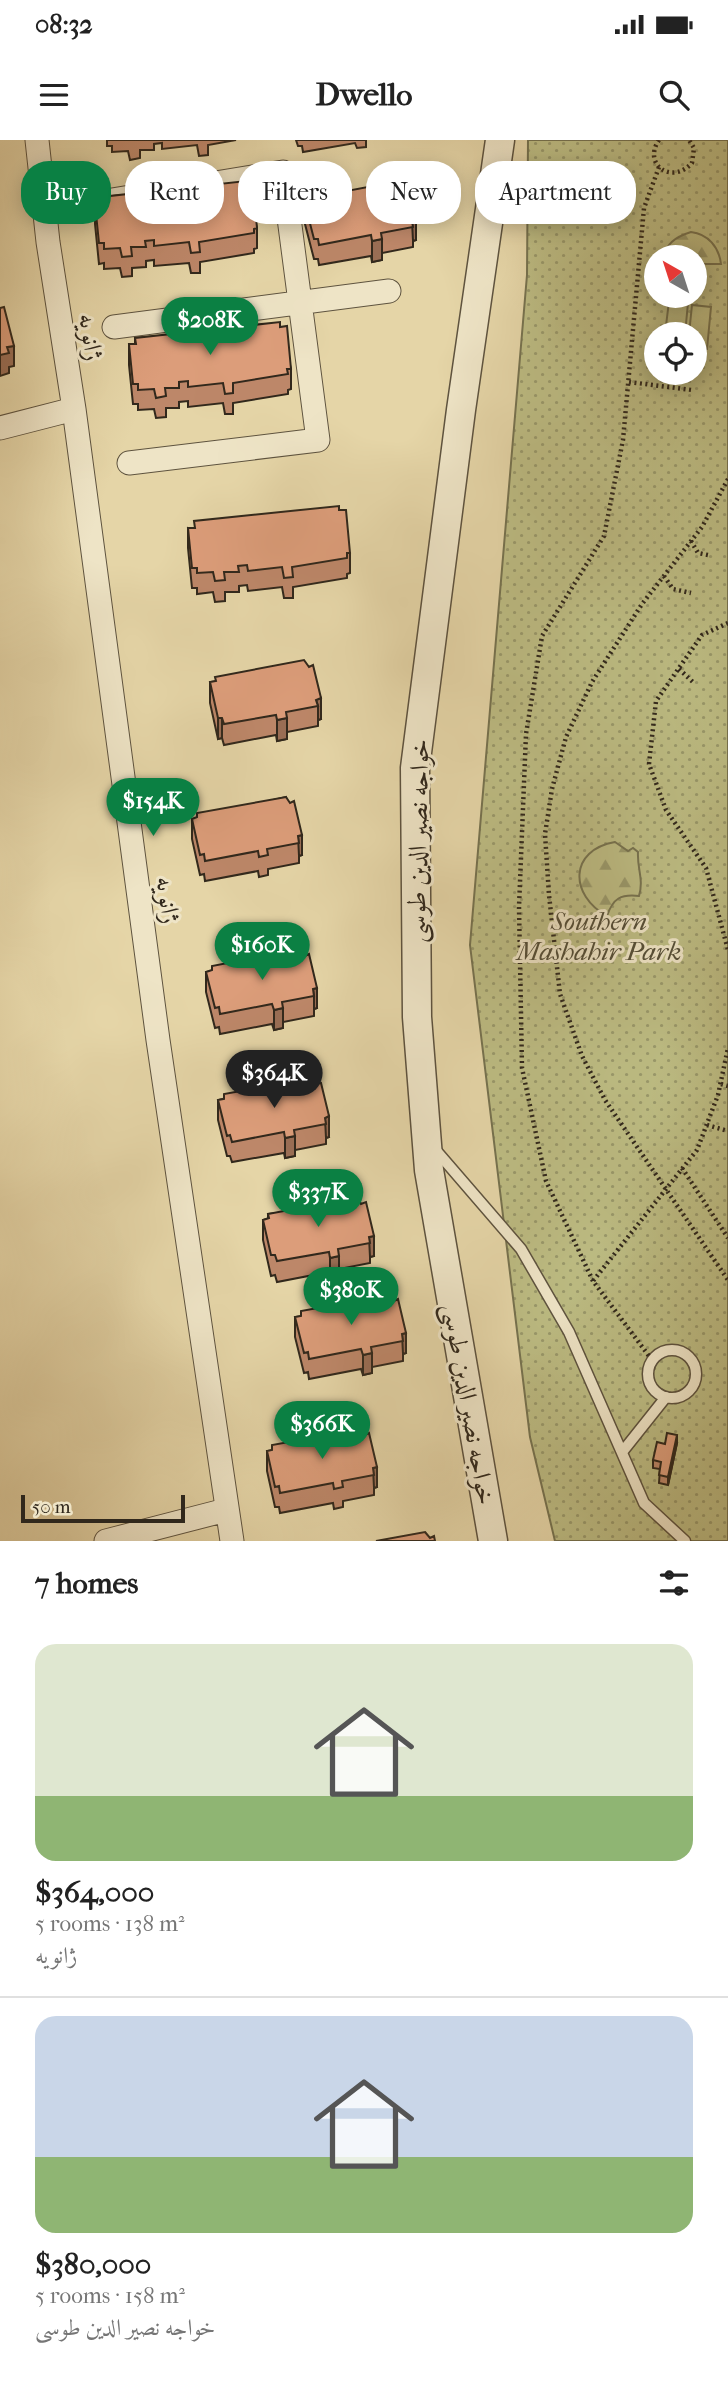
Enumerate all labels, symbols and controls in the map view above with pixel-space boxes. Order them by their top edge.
text: 08:32 [35,9,93,40]
icon: menu [35,76,73,114]
text: Dwello [315,76,413,113]
icon: search [655,76,693,114]
chip: Buy [21,161,111,224]
chip: Rent [125,161,224,224]
chip: Filters [238,161,352,224]
chip: New [366,161,461,224]
chip: Apartment [475,161,636,224]
north arrow [644,245,707,308]
map controls [644,245,707,385]
pin: $208K [161,298,259,357]
text: $208K [177,306,243,333]
street label: ژانویه [71,311,110,363]
button: locate [644,322,707,385]
street label: خواجه نصیر الدین طوسی [401,739,438,943]
pin: $154K [104,778,202,838]
text: $154K [122,787,184,814]
street label: ژانویه [148,874,187,926]
park label: Southern Mashahir Park [515,906,681,967]
pin: $160K [213,922,311,982]
text: $160K [231,931,293,958]
pin: $364K [225,1051,323,1110]
text: $364K [242,1059,306,1086]
pin: $337K [269,1170,367,1229]
text: $337K [288,1178,348,1205]
pin: $380K [302,1268,400,1327]
text: $380K [319,1276,383,1303]
street label: خواجه نصیر الدین طوسی [433,1301,502,1508]
pin: $366K [273,1402,371,1461]
text: $366K [290,1410,354,1437]
scale bar [21,1492,186,1524]
text: 50 m [32,1496,71,1518]
icon: filters [655,1564,693,1602]
text: 7 homes [35,1566,138,1601]
icon: home [301,1689,427,1815]
text: $364,000 [35,1875,154,1910]
text: 5 rooms · 138 m² [35,1910,185,1937]
text: ژانویه [35,1942,77,1969]
icon: home [301,2061,427,2187]
text: $380,000 [35,2247,151,2282]
text: 5 rooms · 158 m² [35,2282,185,2309]
text: خواجه نصیر الدین طوسی [35,2314,215,2341]

